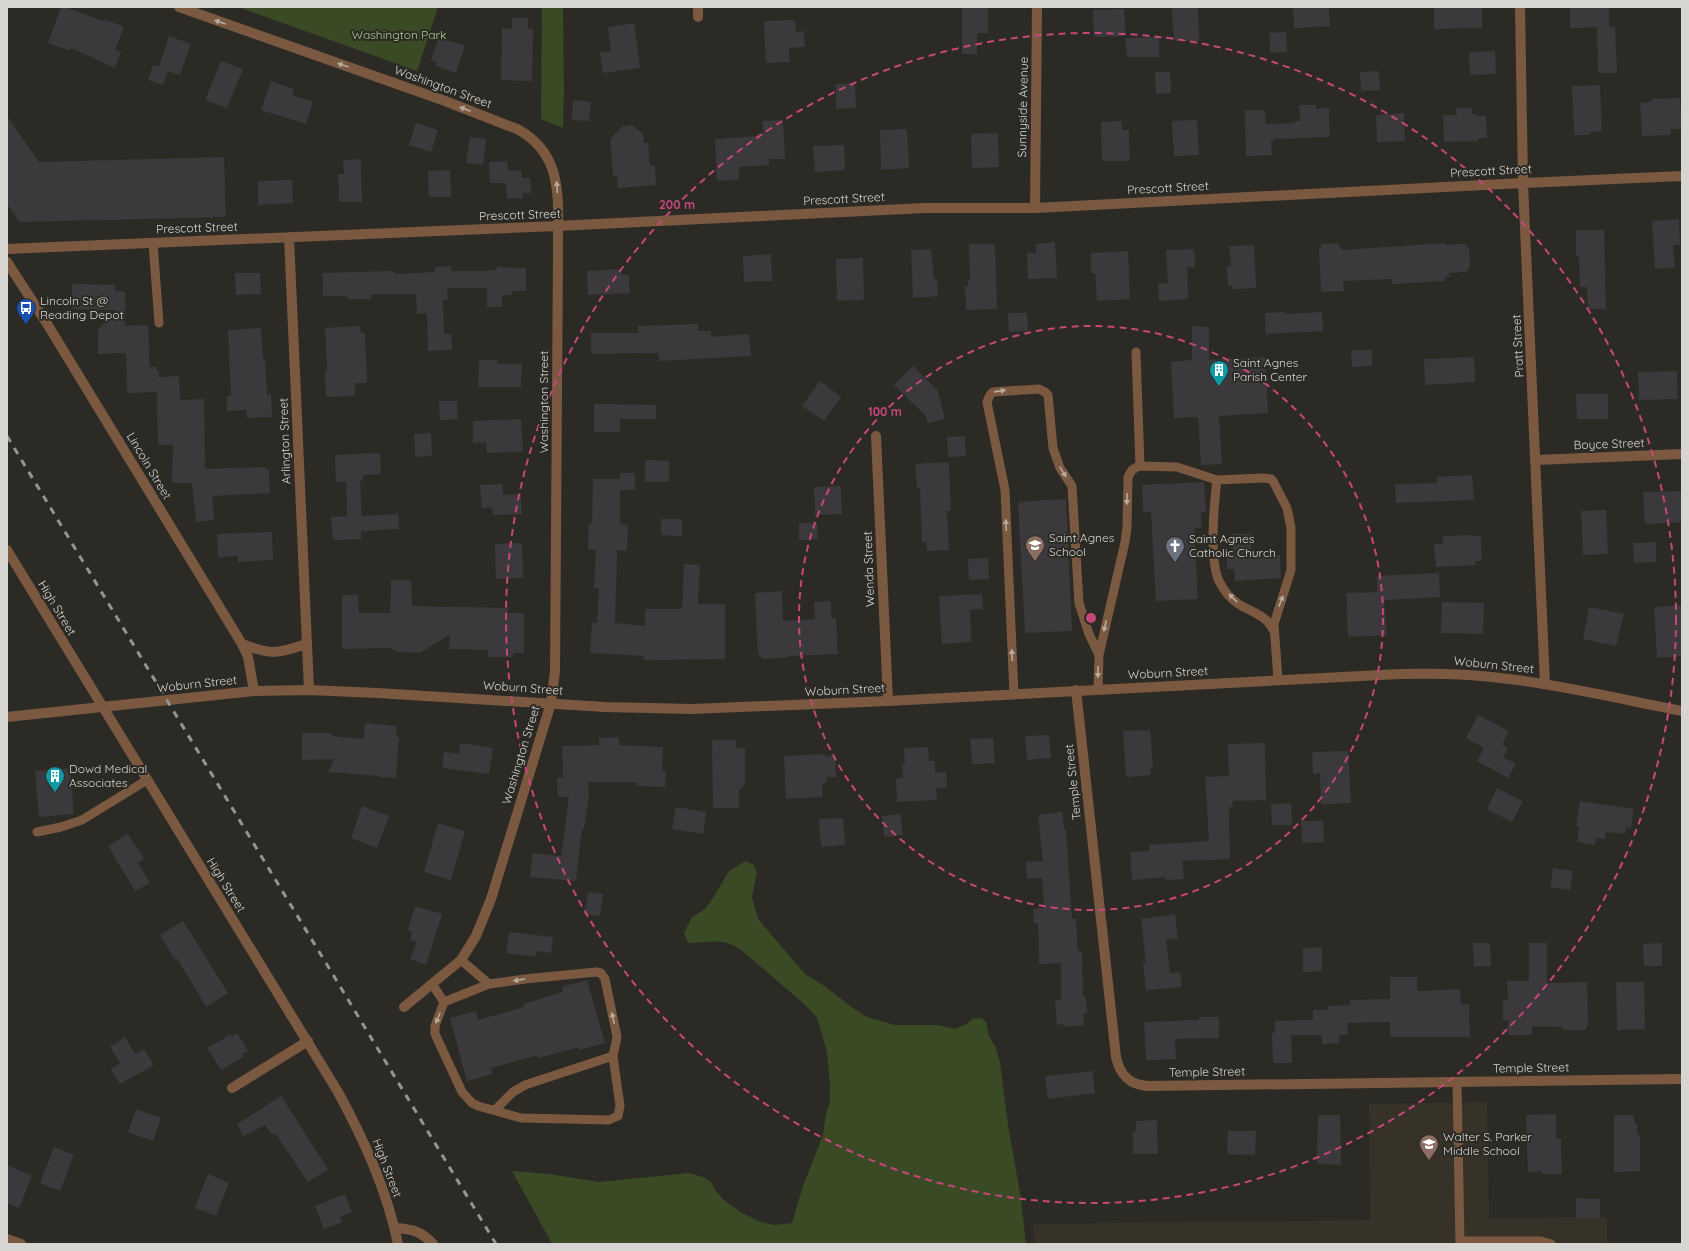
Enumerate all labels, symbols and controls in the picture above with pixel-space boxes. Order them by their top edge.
one-way arrow [214,18,226,24]
park label: Washington Park [351,27,447,42]
street label: Sunnyside Avenue [1014,56,1031,157]
one-way arrow [336,61,348,67]
street label: Washington Street [392,62,494,111]
one-way arrow [459,105,471,111]
street label: Prescott Street [1450,161,1532,180]
street label: Prescott Street [1127,178,1209,197]
one-way arrow [553,181,560,193]
street label: Prescott Street [803,189,885,208]
text: 200 m [659,197,695,212]
street label: Prescott Street [479,206,561,223]
street label: Prescott Street [156,219,238,236]
place label: Lincoln St @ Reading Depot [40,293,124,322]
bus stop icon: Lincoln St @ Reading Depot [15,297,37,325]
street label: Pratt Street [1508,314,1527,378]
street label: Washington Street [536,351,551,453]
place label: Saint Agnes Parish Center [1233,355,1308,384]
building icon: Saint Agnes Parish Center [1208,359,1230,387]
one-way arrow [994,388,1006,394]
street label: Arlington Street [275,398,294,484]
text: 100 m [868,404,902,419]
street label: Lincoln Street [124,430,175,502]
street label: Boyce Street [1573,435,1645,452]
one-way arrow [1059,466,1066,478]
one-way arrow [1124,493,1131,505]
one-way arrow [1003,519,1010,531]
place label: Saint Agnes School [1049,530,1115,559]
street label: Wenda Street [860,531,877,607]
place label: Saint Agnes Catholic Church [1189,531,1276,560]
school or university icon: Saint Agnes School [1024,534,1046,562]
church icon: Saint Agnes Catholic Church [1164,535,1186,563]
street label: High Street [35,577,80,638]
one-way arrow [1228,594,1237,603]
one-way arrow [1278,594,1284,606]
centre of rings [1084,611,1098,625]
one-way arrow [1101,620,1107,633]
one-way arrow [1009,648,1015,661]
street label: Woburn Street [1453,653,1535,676]
street label: Woburn Street [1127,663,1209,682]
one-way arrow [1095,666,1101,679]
street label: Woburn Street [156,672,238,695]
street label: Woburn Street [482,677,564,698]
street label: Woburn Street [804,680,886,699]
street label: Washington Street [498,704,543,806]
street label: Temple Street [1061,743,1084,821]
place label: Dowd Medical Associates [69,761,147,790]
building icon: Dowd Medical Associates [44,765,66,793]
street label: High Street [204,855,249,915]
one-way arrow [513,977,525,983]
one-way arrow [610,1012,616,1024]
one-way arrow [434,1013,440,1025]
street label: Temple Street [1493,1059,1569,1076]
street label: Temple Street [1169,1063,1245,1080]
place label: Walter S. Parker Middle School [1443,1129,1532,1158]
school or university icon: Walter S. Parker Middle School [1418,1133,1440,1161]
street label: High Street [369,1136,406,1199]

